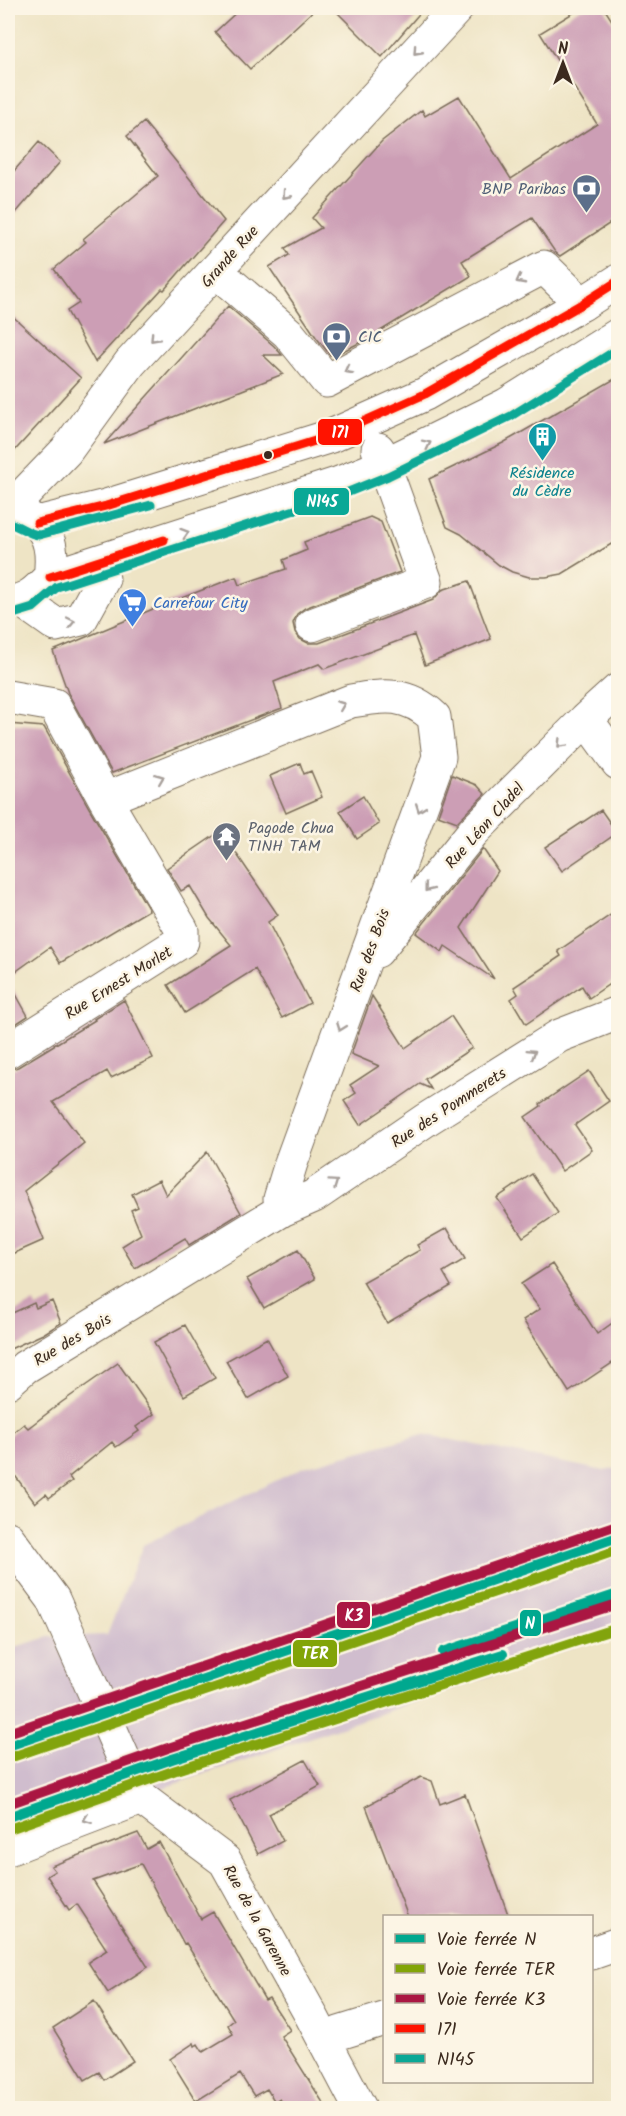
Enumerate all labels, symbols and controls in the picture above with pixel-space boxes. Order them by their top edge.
north arrow [533,33,593,93]
text: N [558,37,568,62]
one-way arrow [414,43,425,54]
bank icon: BNP Paribas [571,172,603,214]
place label: BNP Paribas [482,177,566,202]
one-way arrow [282,188,293,198]
street label: Grande Rue [195,220,265,294]
one-way arrow [516,272,527,284]
bank icon: CIC [321,320,353,362]
place label: CIC [358,325,382,350]
one-way arrow [150,331,161,342]
one-way arrow [343,363,354,374]
line badge: 171 [317,418,363,446]
building icon: Résidence du Cèdre [526,420,558,462]
text: 171 [331,421,349,446]
one-way arrow [420,439,431,451]
unlabelled marker [262,449,274,461]
place label: Résidence du Cèdre [509,461,575,504]
line badge: N145 [293,487,350,516]
text: N145 [306,490,340,515]
one-way arrow [179,527,190,540]
supermarket icon: Carrefour City [116,586,148,628]
place label: Carrefour City [153,591,248,616]
one-way arrow [65,616,75,629]
one-way arrow [335,700,346,712]
one-way arrow [557,737,568,748]
one-way arrow [154,772,164,785]
street label: Rue Léon Cladel [439,777,531,875]
one-way arrow [415,802,428,813]
place label: Pagode Chua TINH TAM [248,816,334,859]
temple icon: Pagode Chua TINH TAM [211,820,243,862]
one-way arrow [425,881,436,892]
street label: Rue des Bois [344,905,397,996]
street label: Rue Ernest Morlet [60,940,178,1026]
one-way arrow [336,1020,348,1031]
one-way arrow [526,1049,536,1061]
street label: Rue des Pommerets [386,1061,512,1155]
one-way arrow [327,1179,338,1190]
street label: Rue des Bois [29,1307,117,1373]
line badge: K3 [336,1601,371,1629]
text: K3 [345,1604,363,1629]
line badge: N [519,1609,542,1637]
text: N [525,1612,535,1637]
line badge: TER [292,1639,338,1668]
text: TER [301,1642,329,1667]
one-way arrow [82,1812,93,1824]
street label: Rue de la Garenne [216,1860,298,1981]
legend [383,1915,593,2083]
text: Voie ferrée N [437,1926,537,1955]
text: Voie ferrée TER [437,1956,555,1985]
text: Voie ferrée K3 [437,1986,545,2015]
text: 171 [437,2016,457,2045]
text: N145 [437,2046,476,2075]

